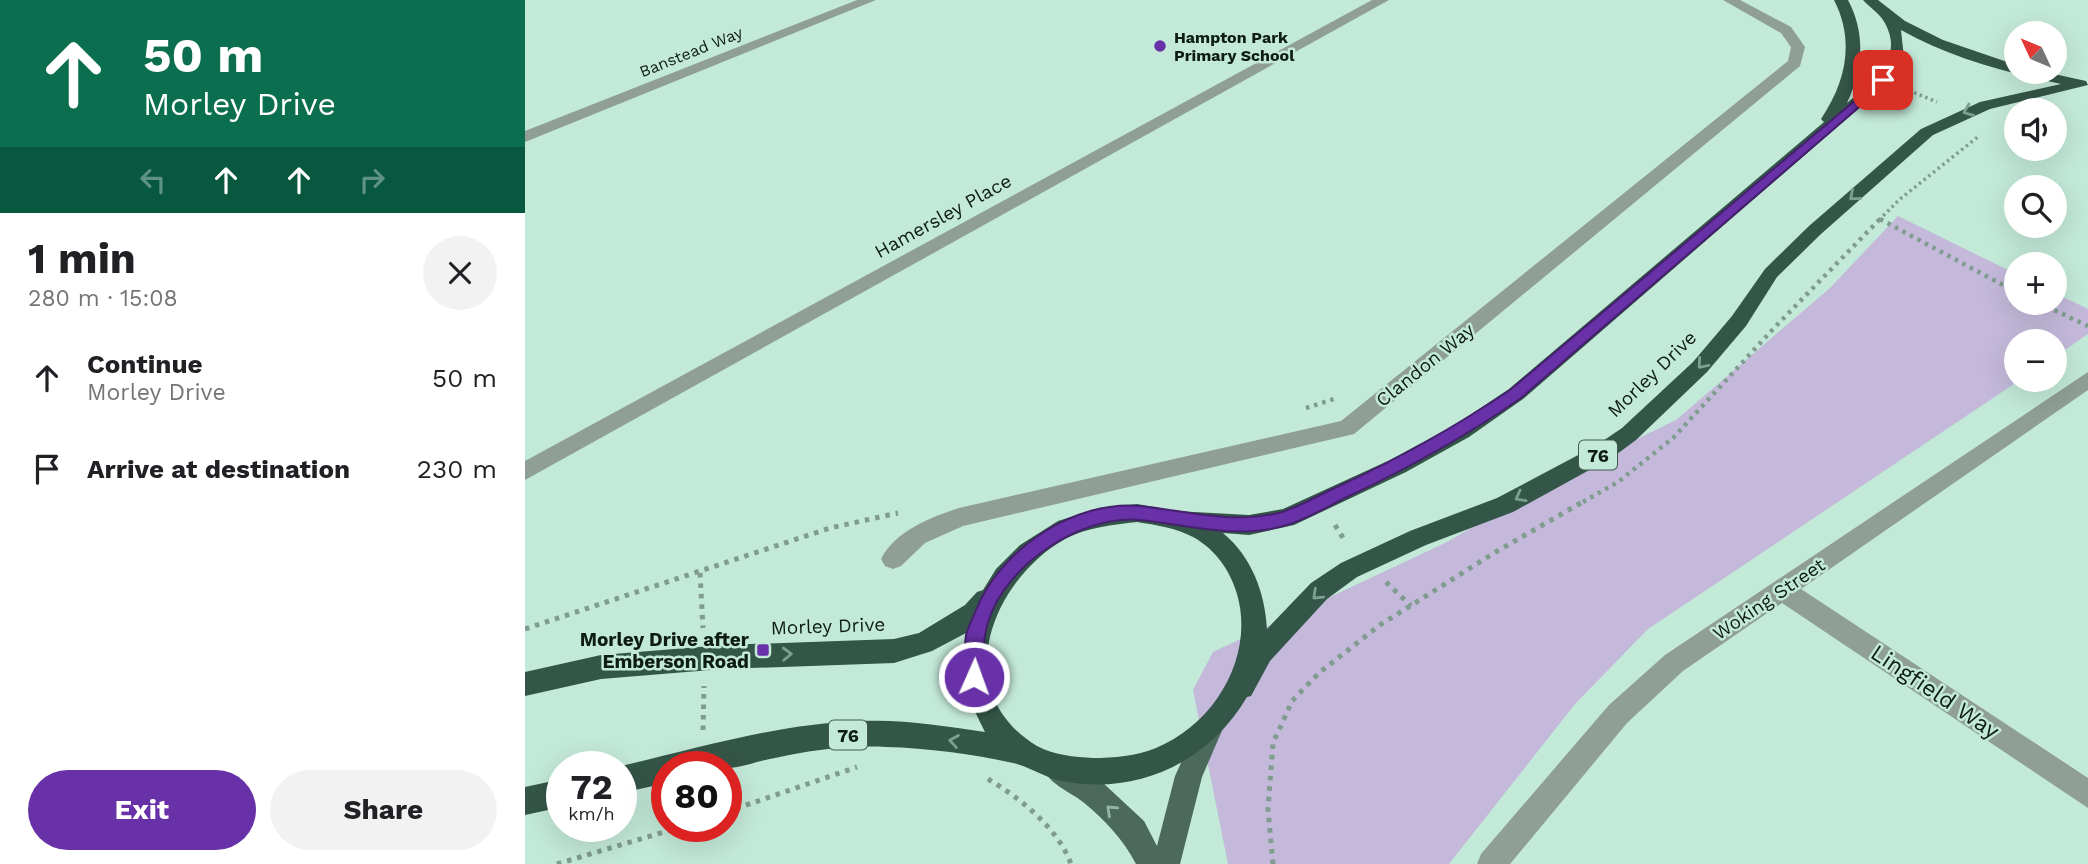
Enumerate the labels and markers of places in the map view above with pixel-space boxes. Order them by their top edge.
place label: Hampton Park Primary School [1174,28,1295,65]
marker: Hampton Park Primary School [1152,38,1168,54]
pin [1853,50,1913,110]
place label: Morley Drive after Emberson Road [580,628,750,673]
marker: Morley Drive after Emberson Road [755,642,771,658]

